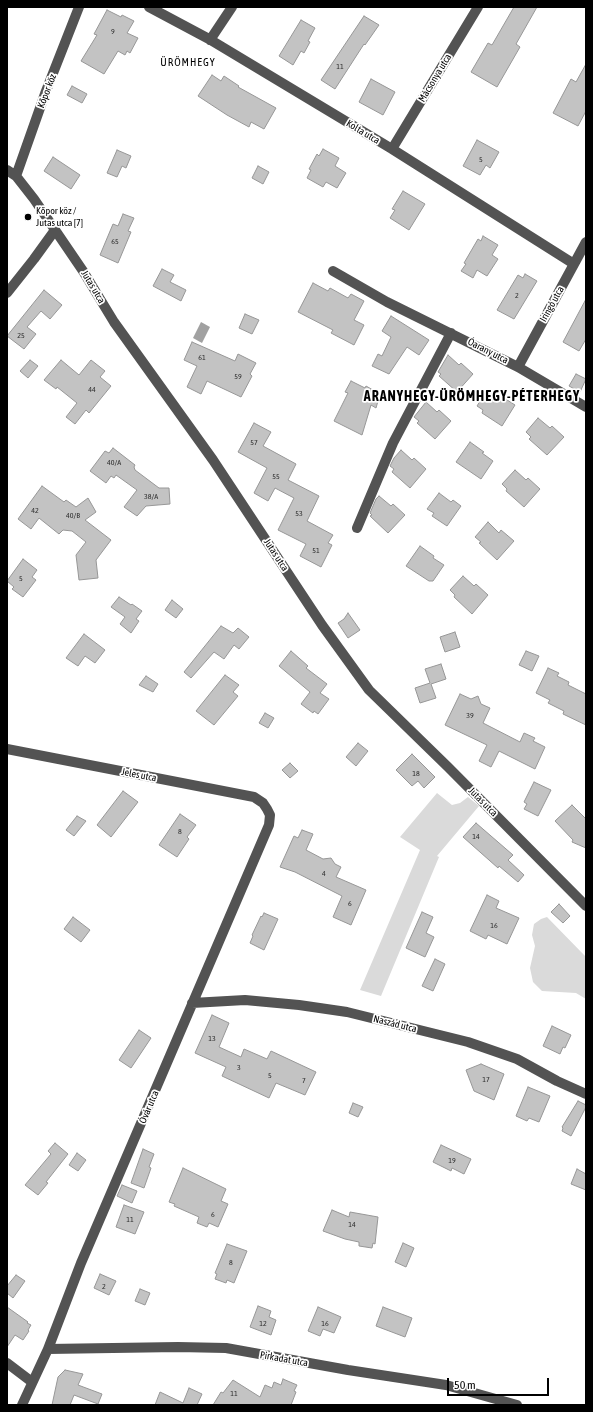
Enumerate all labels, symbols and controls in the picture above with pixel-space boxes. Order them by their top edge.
house number: 9 [111,26,115,36]
street label: Mácsonya utca [416,52,454,104]
district label: ÜRÖMHEGY [160,56,216,70]
house number: 11 [336,61,344,71]
street label: Kőpor köz [35,72,59,110]
street label: Kolta utca [344,117,382,147]
house number: 5 [479,154,483,164]
place label: Kőpor köz / Jutas utca [7] [36,205,83,228]
marker: Kőpor köz / Jutas utca [7] [23,212,33,222]
house number: 65 [111,236,119,246]
street label: Jutas utca [78,268,108,306]
street label: Iringó utca [537,284,567,324]
house number: 2 [515,290,519,300]
house number: 25 [17,330,25,340]
street label: Óarany utca [466,336,510,366]
house number: 61 [198,352,206,362]
house number: 59 [234,371,242,381]
house number: 44 [88,384,96,394]
district label: ARANYHEGY-ÜRÖMHEGY-PÉTERHEGY [364,389,580,405]
house number: 57 [250,437,258,447]
house number: 40/A [107,457,121,467]
house number: 55 [272,471,280,481]
house number: 38/A [144,491,158,501]
house number: 42 [31,505,39,515]
house number: 53 [295,508,303,518]
house number: 40/B [66,510,80,520]
street label: Jutas utca [261,536,291,574]
house number: 51 [312,545,320,555]
house number: 5 [19,573,23,583]
house number: 39 [466,710,474,720]
street label: Jeles utca [120,766,158,784]
house number: 18 [412,768,420,778]
street label: Jutas utca [466,785,500,819]
house number: 8 [178,826,182,836]
house number: 14 [472,831,480,841]
house number: 4 [322,868,326,878]
house number: 6 [348,898,352,908]
house number: 16 [490,920,498,930]
street label: Naszád utca [372,1013,418,1035]
house number: 13 [208,1033,216,1043]
house number: 3 [237,1062,241,1072]
house number: 5 [268,1070,272,1080]
house number: 17 [482,1074,490,1084]
house number: 7 [302,1075,306,1085]
street label: Óvár utca [137,1089,161,1125]
house number: 19 [448,1155,456,1165]
house number: 6 [211,1209,215,1219]
house number: 11 [126,1214,134,1224]
house number: 14 [348,1219,356,1229]
house number: 8 [229,1257,233,1267]
house number: 2 [102,1281,106,1291]
house number: 12 [259,1318,267,1328]
house number: 16 [321,1318,329,1328]
street label: Pirkadat utca [259,1349,309,1369]
scale bar [449,1370,551,1396]
text: 50 m [454,1378,476,1392]
house number: 11 [230,1388,238,1398]

